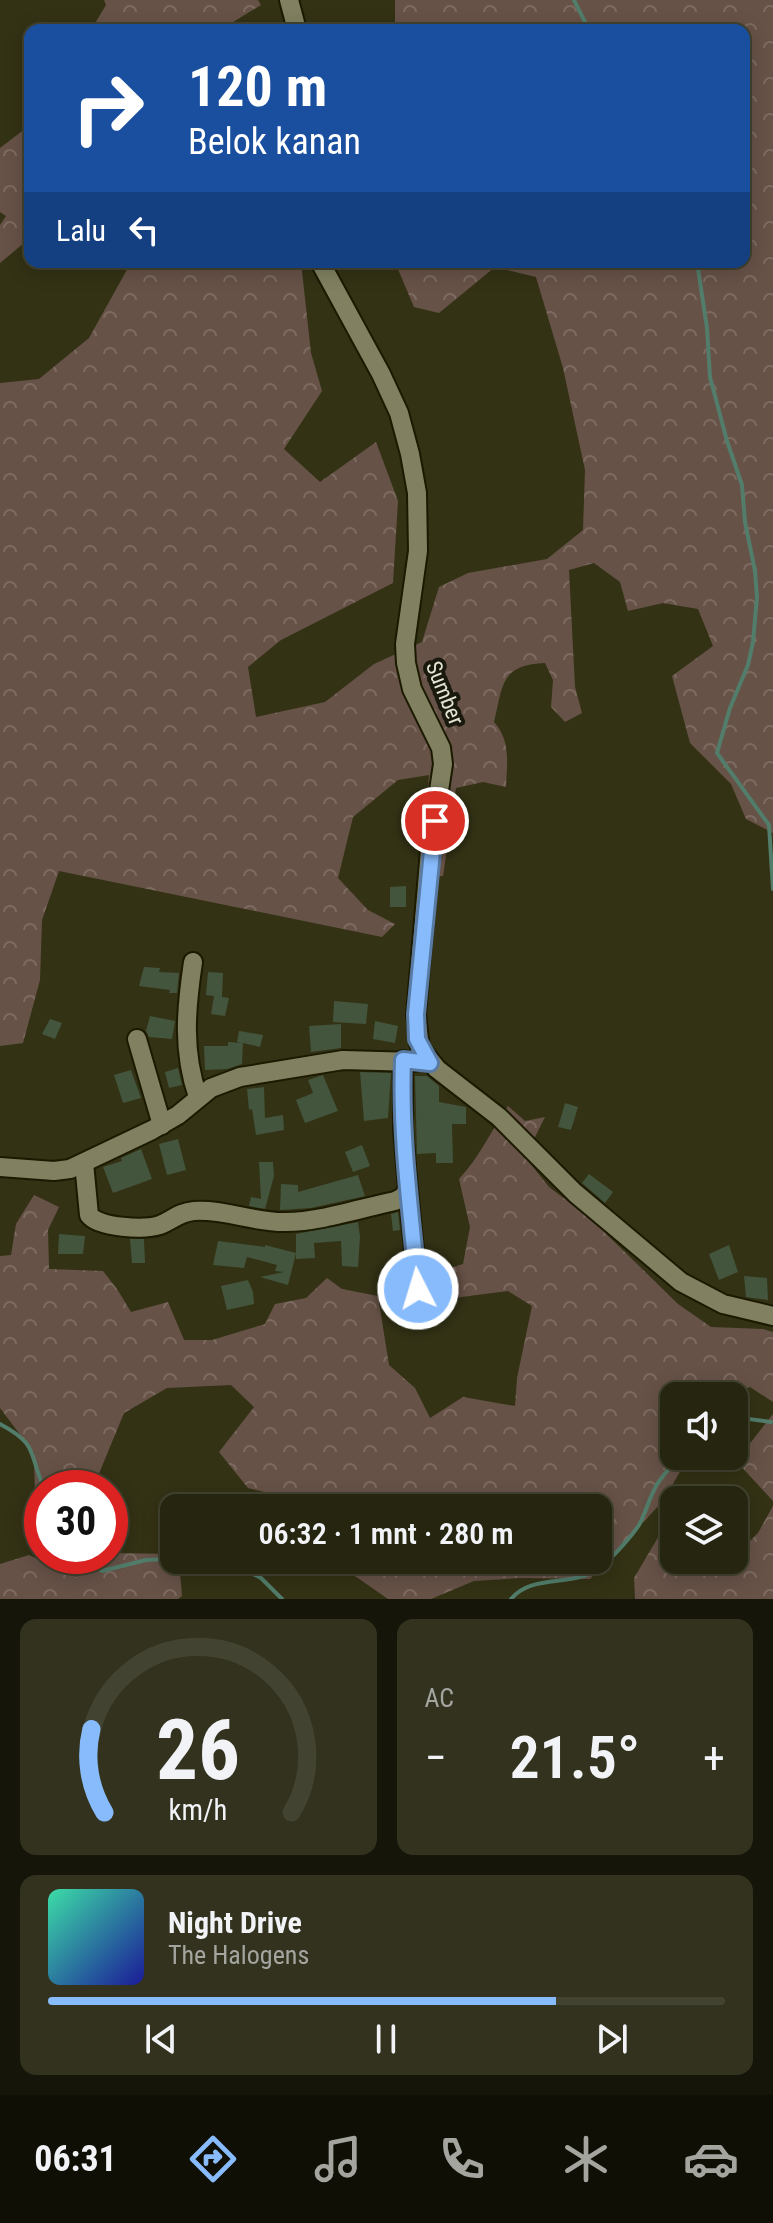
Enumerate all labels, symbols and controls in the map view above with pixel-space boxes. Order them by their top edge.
text: 120 m [188,54,327,120]
icon: right [56,56,160,160]
text: Belok kanan [188,121,361,163]
icon: left [122,208,166,252]
text: Lalu [56,213,106,248]
street label: Sumber [421,657,469,729]
pin [401,787,469,855]
icon: arrive [413,799,457,843]
position arrow [376,1247,460,1331]
map controls [660,1382,748,1574]
button: sound [660,1382,748,1470]
speed limit sign: 30 [24,1470,128,1574]
button: layers [660,1486,748,1574]
text: 06:32 · 1 mnt · 280 m [258,1516,514,1551]
text: AC [425,1683,454,1713]
text: 26 [156,1702,240,1799]
text: 21.5° [509,1722,640,1793]
text: − [425,1732,447,1784]
text: + [703,1732,725,1784]
text: km/h [169,1793,228,1827]
text: Night Drive [168,1905,302,1940]
text: The Halogens [168,1940,309,1970]
icon: previous [139,2017,183,2061]
icon: pause [364,2017,408,2061]
icon: next [590,2017,634,2061]
icon: directions [185,2131,241,2187]
icon: music [310,2131,366,2187]
icon: phone [434,2131,490,2187]
icon: climate [558,2131,614,2187]
icon: car [683,2131,739,2187]
text: 06:31 [34,2138,117,2180]

